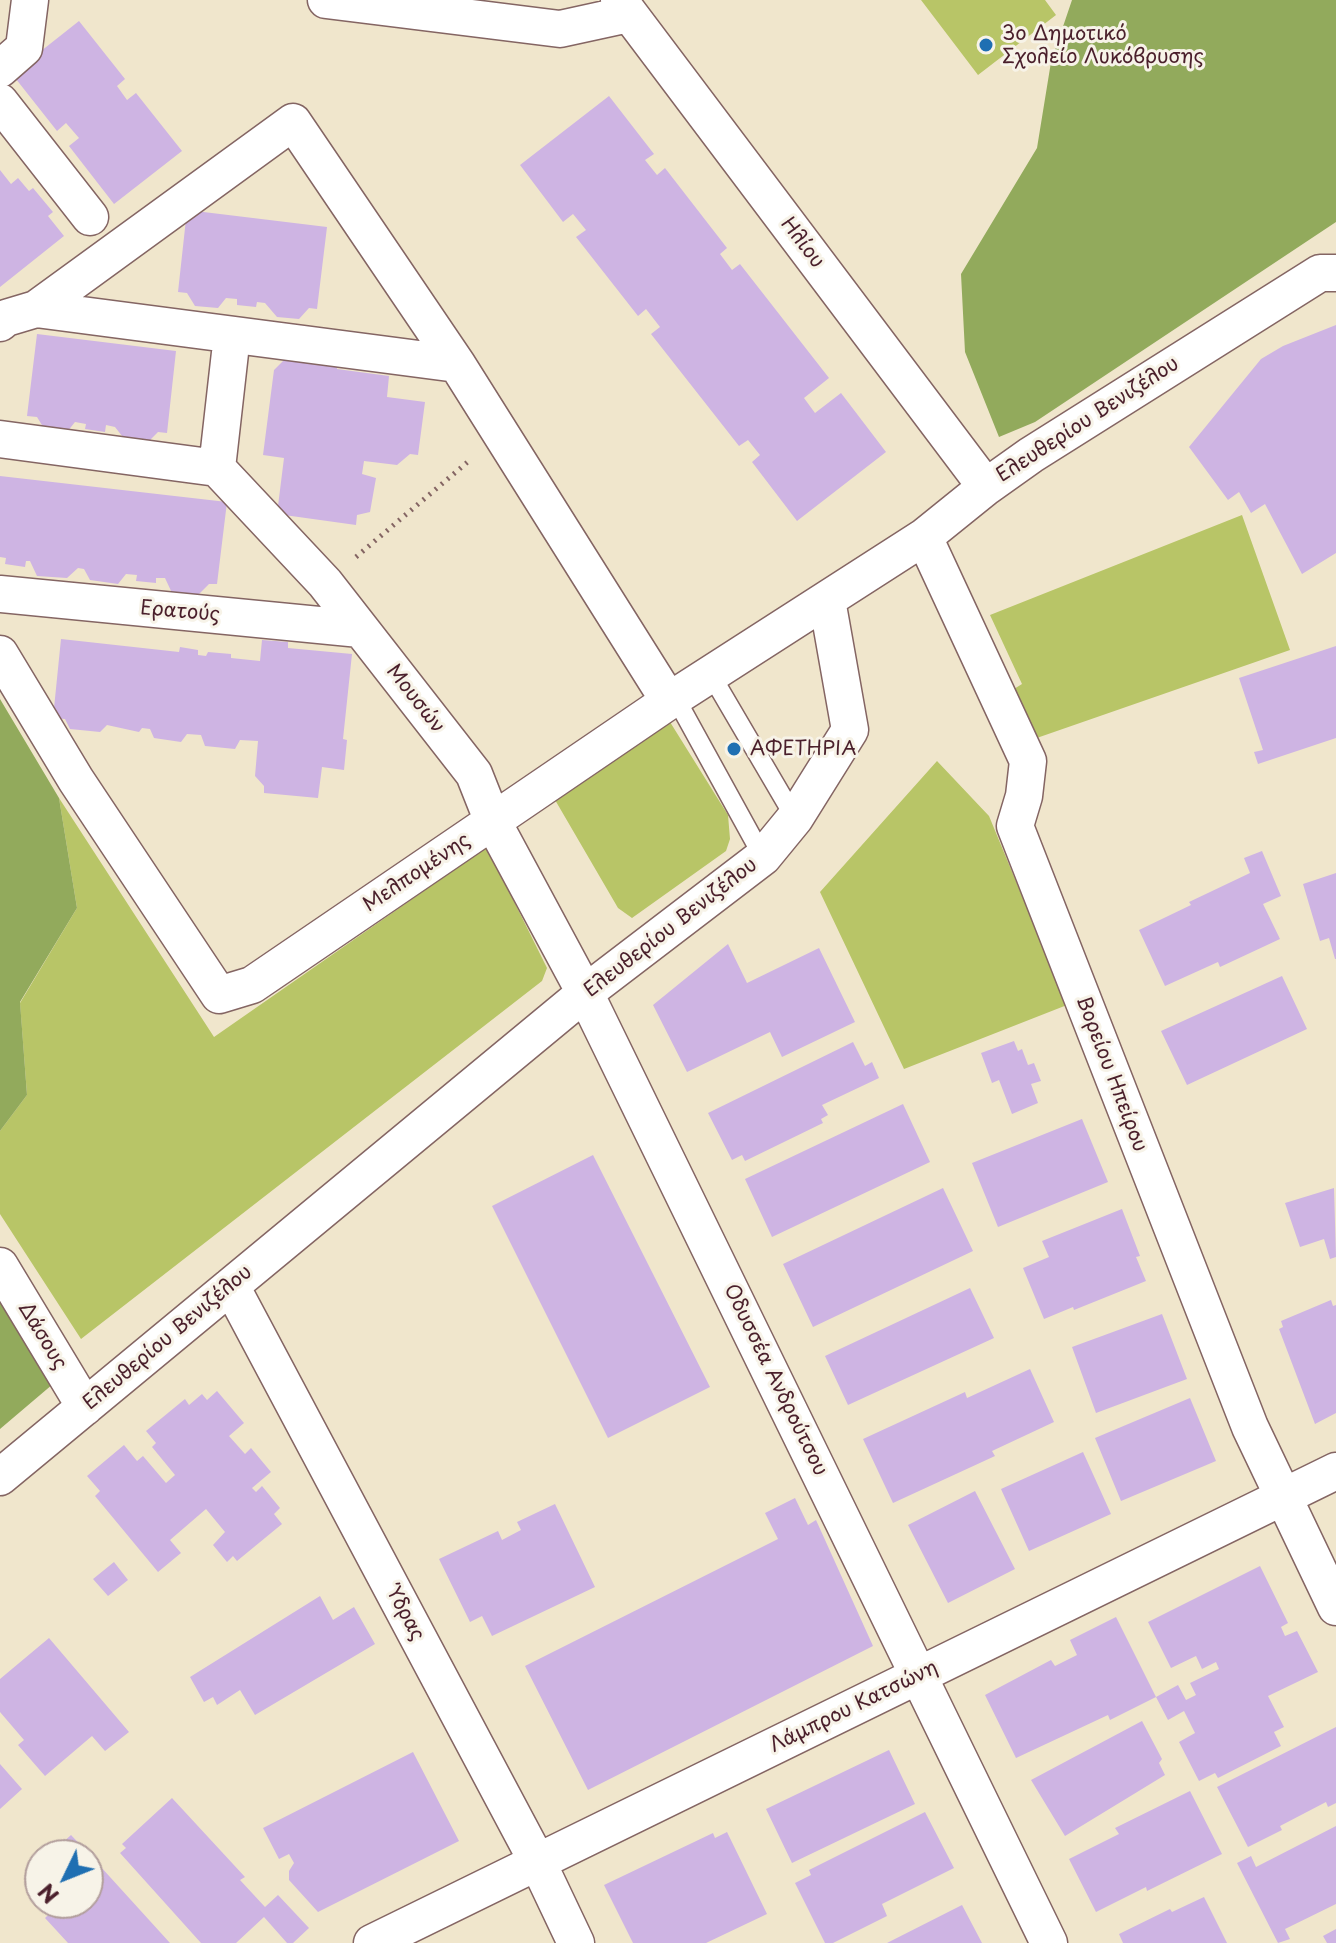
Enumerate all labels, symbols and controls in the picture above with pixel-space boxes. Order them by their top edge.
place label: 3ο Δημοτικό Σχολείο Λυκόβρυσης [1002,22,1204,69]
marker: 3ο Δημοτικό Σχολείο Λυκόβρυσης [977,36,995,54]
street label: Ηλίου [775,213,829,273]
street label: Ελευθερίου Βενιζέλου [992,352,1184,488]
street label: Ερατούς [139,597,221,627]
street label: Μουσών [381,660,449,738]
place label: ΑΦΕΤΗΡΙΑ [750,737,857,761]
marker: ΑΦΕΤΗΡΙΑ [725,740,743,758]
street label: Μελπομένης [359,828,475,918]
street label: Ελευθερίου Βενιζέλου [580,853,762,1003]
street label: Βορείου Ηπείρου [1070,993,1152,1155]
street label: Ελευθερίου Βενιζέλου [79,1260,257,1416]
street label: Οδυσσέα Ανδρούτσου [718,1280,832,1480]
street label: Δάσους [13,1298,71,1374]
street label: Ύδρας [381,1583,429,1645]
street label: Λάμπρου Κατσώνη [766,1656,942,1758]
north arrow [24,1839,104,1919]
text: N [30,1877,66,1912]

